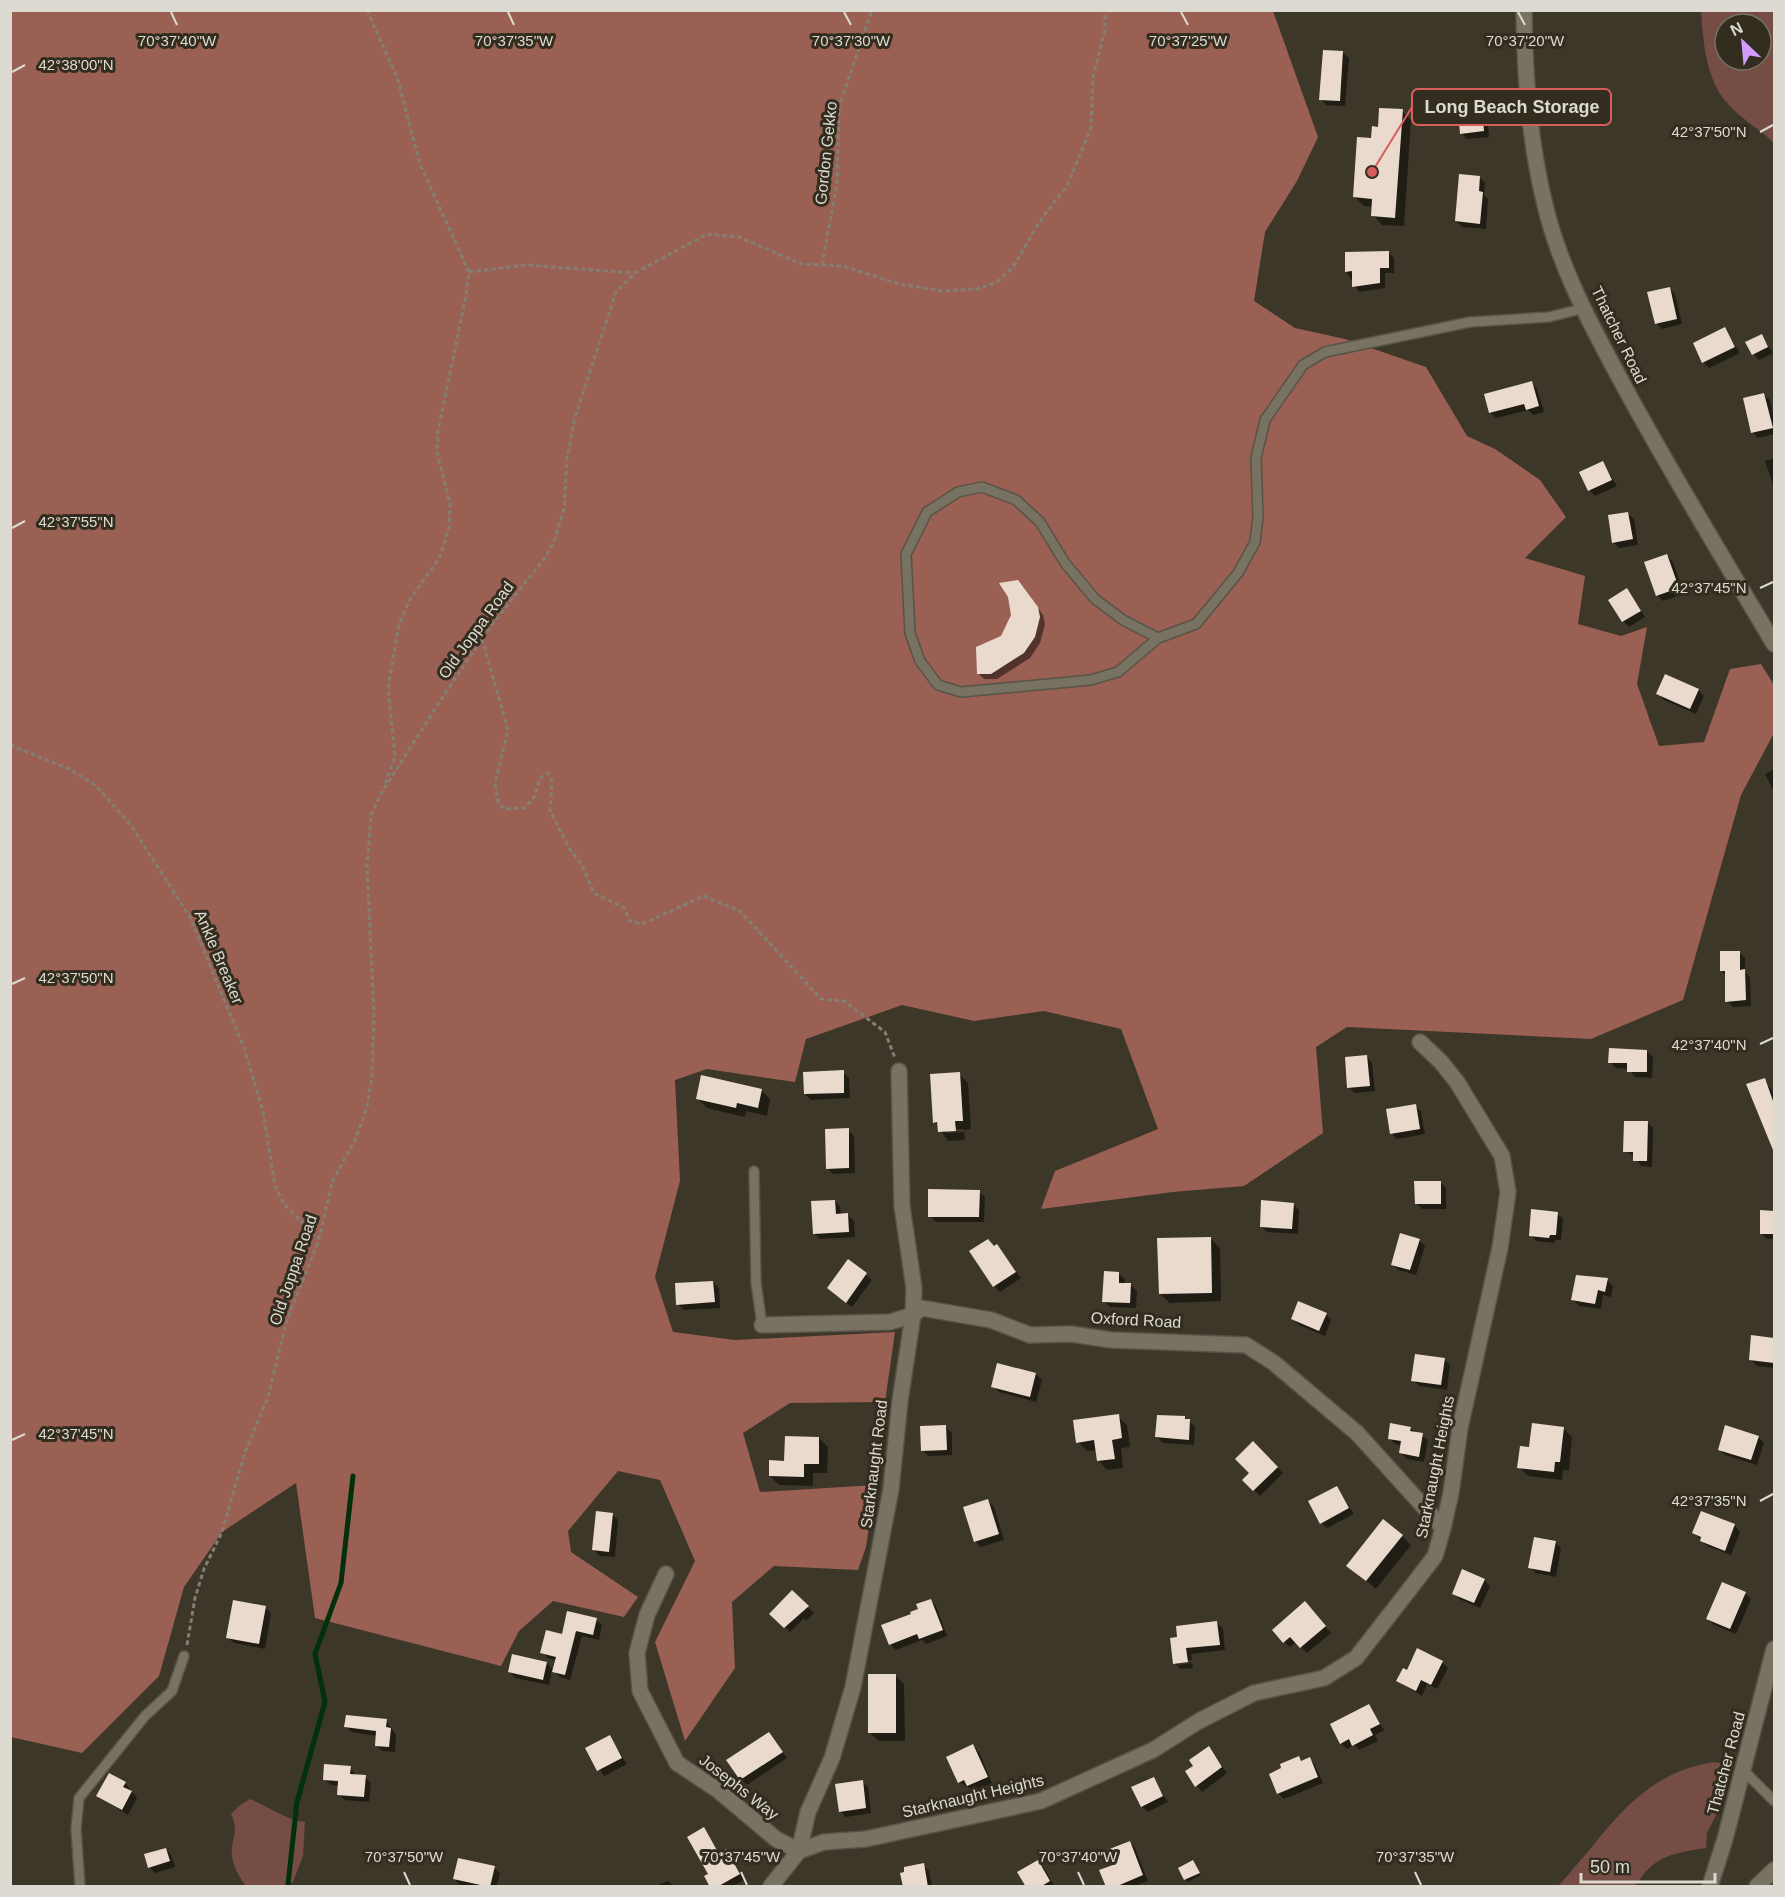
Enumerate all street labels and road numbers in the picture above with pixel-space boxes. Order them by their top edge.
street label: Gordon Gekko [812,100,840,206]
street label: Thatcher Road [1588,284,1650,386]
street label: Old Joppa Road [435,578,517,682]
street label: Ankle Breaker [192,907,247,1007]
street label: Old Joppa Road [266,1213,320,1327]
street label: Oxford Road [1090,1309,1182,1331]
street label: Starknaught Heights [1413,1394,1457,1540]
street label: Starknaught Road [858,1399,890,1529]
street label: Thatcher Road [1704,1710,1748,1816]
street label: Josephs Way [696,1751,782,1823]
street label: Starknaught Heights [900,1771,1046,1821]

